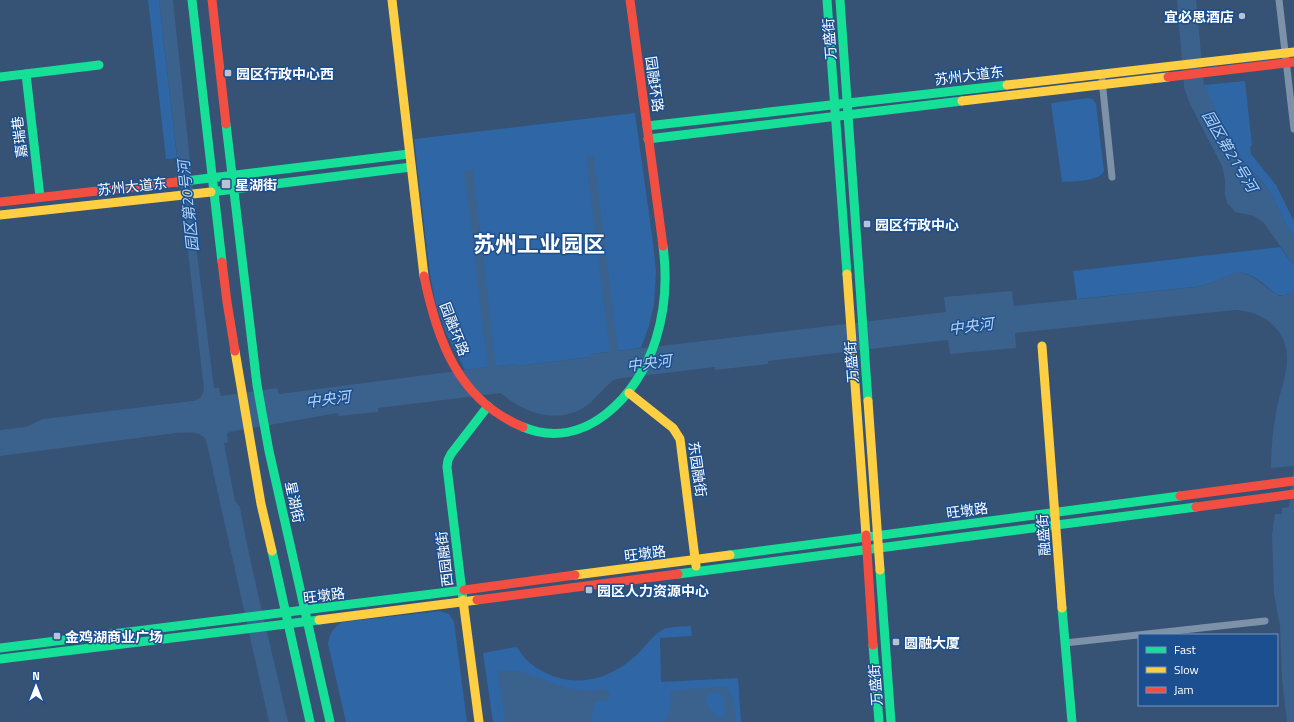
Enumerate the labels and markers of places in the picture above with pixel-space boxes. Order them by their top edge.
place label: 宜必思酒店 [1164,6,1234,27]
marker: 宜必思酒店 [1237,11,1247,21]
place label: 园区行政中心西 [236,63,334,84]
marker: 园区行政中心西 [223,68,233,78]
place label: 星湖街 [235,174,277,195]
marker: 星湖街 [220,178,232,190]
place label: 园区行政中心 [875,214,959,235]
marker: 园区行政中心 [862,219,872,229]
place label: 园区人力资源中心 [597,580,709,601]
marker: 园区人力资源中心 [584,585,594,595]
place label: 金鸡湖商业广场 [65,626,163,647]
marker: 金鸡湖商业广场 [52,631,62,641]
place label: 圆融大厦 [904,632,960,653]
marker: 圆融大厦 [891,637,901,647]

